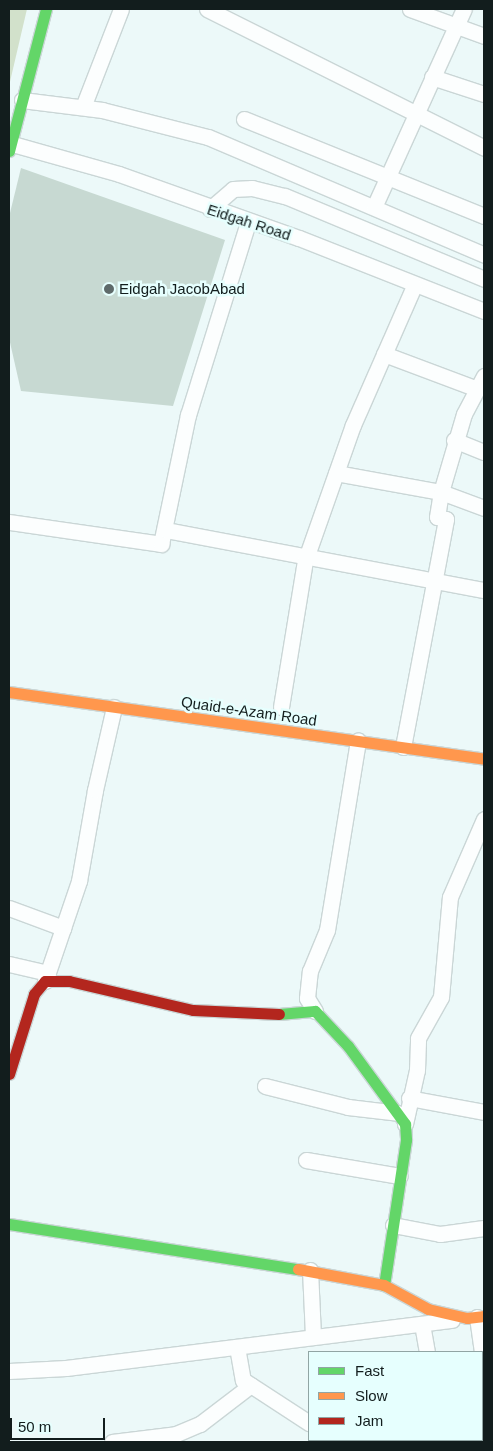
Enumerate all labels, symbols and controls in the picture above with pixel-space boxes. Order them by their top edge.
street label: Eidgah Road [205,200,293,244]
place label: Eidgah JacobAbad [119,280,245,298]
marker: Eidgah JacobAbad [103,283,115,295]
street label: Quaid-e-Azam Road [180,693,318,729]
legend [308,1351,483,1441]
text: Fast [355,1362,384,1379]
text: Slow [355,1387,388,1404]
scale bar [12,1408,108,1440]
text: Jam [355,1412,383,1429]
text: 50 m [18,1418,51,1435]

